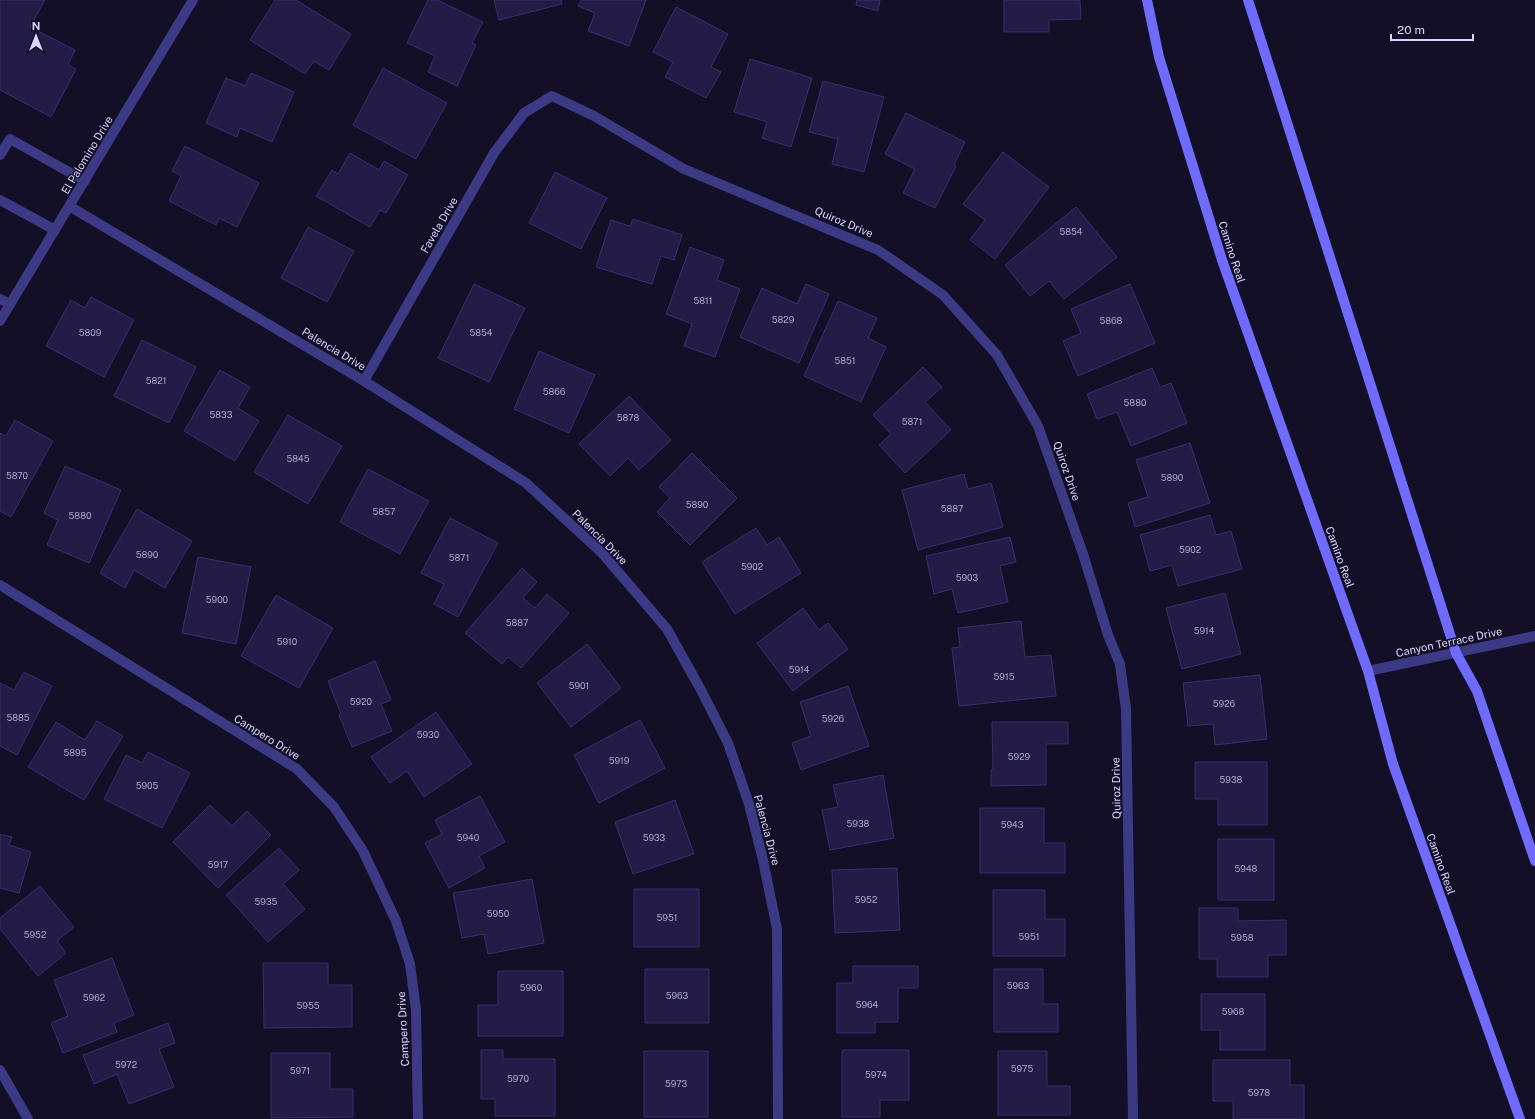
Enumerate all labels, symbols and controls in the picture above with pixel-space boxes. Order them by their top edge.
north arrow [16,16,56,56]
scale bar [1391,16,1473,42]
text: N [32,20,40,32]
text: 20 m [1397,23,1425,37]
street label: El Palomino Drive [59,114,115,196]
street label: Favela Drive [418,195,460,255]
street label: Quiroz Drive [813,204,875,240]
street label: Camino Real [1216,220,1248,284]
house number: 5854 [1059,226,1083,237]
house number: 5811 [694,295,712,306]
house number: 5829 [772,314,795,325]
house number: 5868 [1100,315,1123,326]
street label: Palencia Drive [300,325,368,373]
house number: 5809 [79,327,102,338]
house number: 5854 [469,327,493,338]
house number: 5851 [834,355,856,366]
house number: 5821 [146,375,166,386]
house number: 5866 [543,386,566,397]
house number: 5880 [1124,397,1147,408]
house number: 5833 [210,409,233,420]
house number: 5878 [617,412,639,423]
house number: 5871 [902,416,922,427]
street label: Quiroz Drive [1051,440,1083,502]
house number: 5845 [287,453,310,464]
house number: 5870 [6,470,29,481]
house number: 5890 [1161,472,1184,483]
house number: 5890 [686,499,709,510]
house number: 5887 [941,503,963,514]
house number: 5857 [373,506,395,517]
street label: Palencia Drive [570,507,630,567]
house number: 5880 [69,510,92,521]
street label: Camino Real [1323,525,1357,589]
house number: 5902 [1179,544,1201,555]
house number: 5890 [136,549,159,560]
house number: 5871 [449,552,469,563]
house number: 5902 [741,561,763,572]
house number: 5903 [956,572,979,583]
house number: 5900 [206,594,229,605]
house number: 5887 [506,617,528,628]
house number: 5914 [1194,625,1215,636]
street label: Canyon Terrace Drive [1395,625,1503,659]
house number: 5910 [277,636,298,647]
house number: 5914 [789,664,810,675]
house number: 5915 [994,671,1015,682]
house number: 5901 [569,680,589,691]
house number: 5920 [350,696,373,707]
house number: 5926 [1213,698,1236,709]
house number: 5885 [6,712,30,723]
street label: Campero Drive [232,712,302,762]
house number: 5926 [822,713,845,724]
house number: 5930 [417,729,440,740]
house number: 5895 [64,747,87,758]
house number: 5929 [1008,751,1031,762]
house number: 5919 [609,755,630,766]
street label: Quiroz Drive [1109,757,1123,819]
house number: 5938 [1220,774,1243,785]
house number: 5905 [136,780,159,791]
street label: Palencia Drive [752,794,782,866]
house number: 5938 [847,818,870,829]
house number: 5943 [1001,819,1024,830]
house number: 5940 [457,832,480,843]
house number: 5933 [643,832,666,843]
street label: Camino Real [1424,832,1458,896]
house number: 5917 [208,859,228,870]
house number: 5948 [1235,863,1258,874]
house number: 5952 [855,894,877,905]
house number: 5935 [255,896,278,907]
house number: 5950 [487,908,510,919]
house number: 5951 [657,912,677,923]
house number: 5952 [24,929,46,940]
house number: 5951 [1019,931,1039,942]
house number: 5958 [1231,932,1254,943]
house number: 5963 [1007,980,1030,991]
house number: 5960 [520,982,543,993]
house number: 5963 [666,990,689,1001]
street label: Campero Drive [395,991,411,1067]
house number: 5962 [83,992,105,1003]
house number: 5964 [856,999,879,1010]
house number: 5955 [297,1000,320,1011]
house number: 5968 [1222,1006,1245,1017]
house number: 5972 [115,1059,137,1070]
house number: 5975 [1011,1063,1033,1074]
house number: 5971 [290,1065,310,1076]
house number: 5974 [865,1069,887,1080]
house number: 5970 [507,1073,529,1084]
house number: 5973 [665,1078,687,1089]
house number: 5978 [1248,1087,1270,1098]

